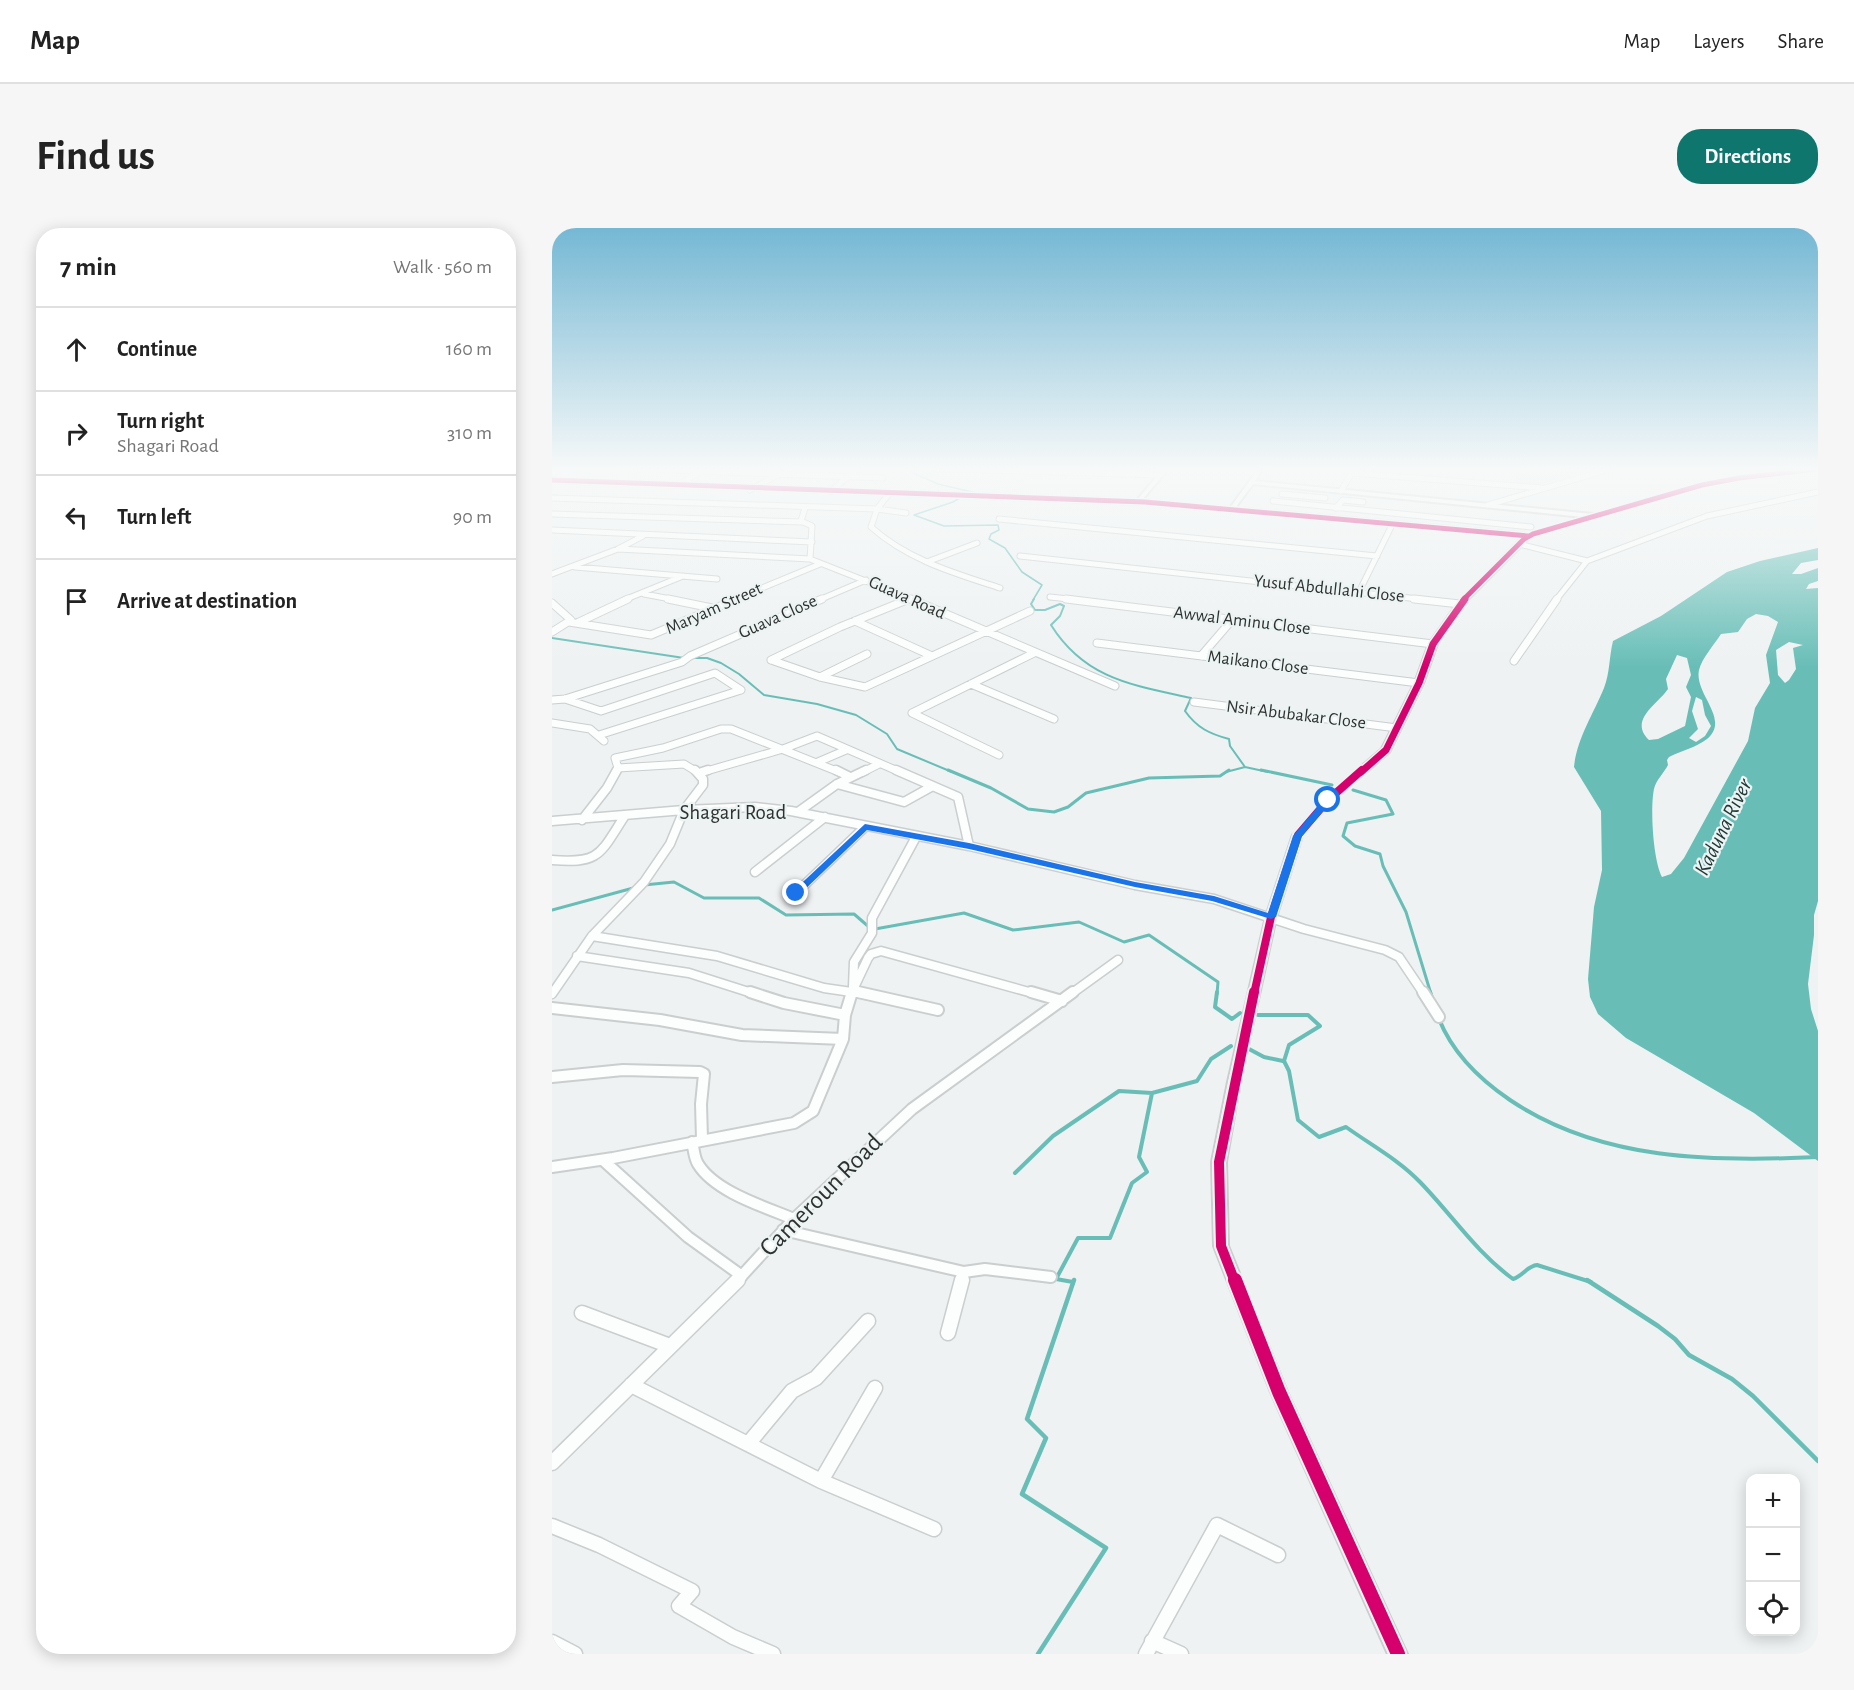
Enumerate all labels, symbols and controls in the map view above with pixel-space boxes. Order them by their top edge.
text: Map [30,27,80,55]
text: Map [1624,31,1660,52]
text: Layers [1693,31,1744,52]
text: Share [1777,31,1824,52]
button: Directions [1677,129,1818,184]
text: Find us [36,135,155,177]
text: 7 min [60,254,117,280]
text: Walk · 560 m [393,257,492,277]
icon: ahead [60,333,93,366]
text: Continue [117,338,197,360]
text: 160 m [446,339,492,359]
text: Turn right [117,410,204,432]
icon: right [60,417,93,450]
text: 310 m [447,423,492,443]
text: Shagari Road [117,436,219,456]
icon: left [60,501,93,534]
text: Turn left [117,506,191,528]
text: 90 m [453,507,492,527]
street label: Yusuf Abdullahi Close [1253,572,1405,606]
street label: Guava Road [866,573,948,623]
street label: Maryam Street [663,580,765,638]
icon: arrive [60,585,93,618]
text: Arrive at destination [117,590,297,612]
street label: Guava Close [736,592,820,642]
street label: Awwal Aminu Close [1173,604,1311,638]
street label: Maikano Close [1207,648,1309,678]
street label: Nsir Abubakar Close [1225,698,1367,732]
water label: Kaduna River [1690,775,1756,879]
route start [1314,786,1340,812]
street label: Shagari Road [680,802,787,823]
route end [782,879,808,905]
street label: Cameroun Road [755,1129,887,1261]
map controls [1746,1474,1800,1636]
button: + [1746,1474,1800,1528]
button: − [1746,1528,1800,1582]
button: locate [1746,1582,1800,1636]

